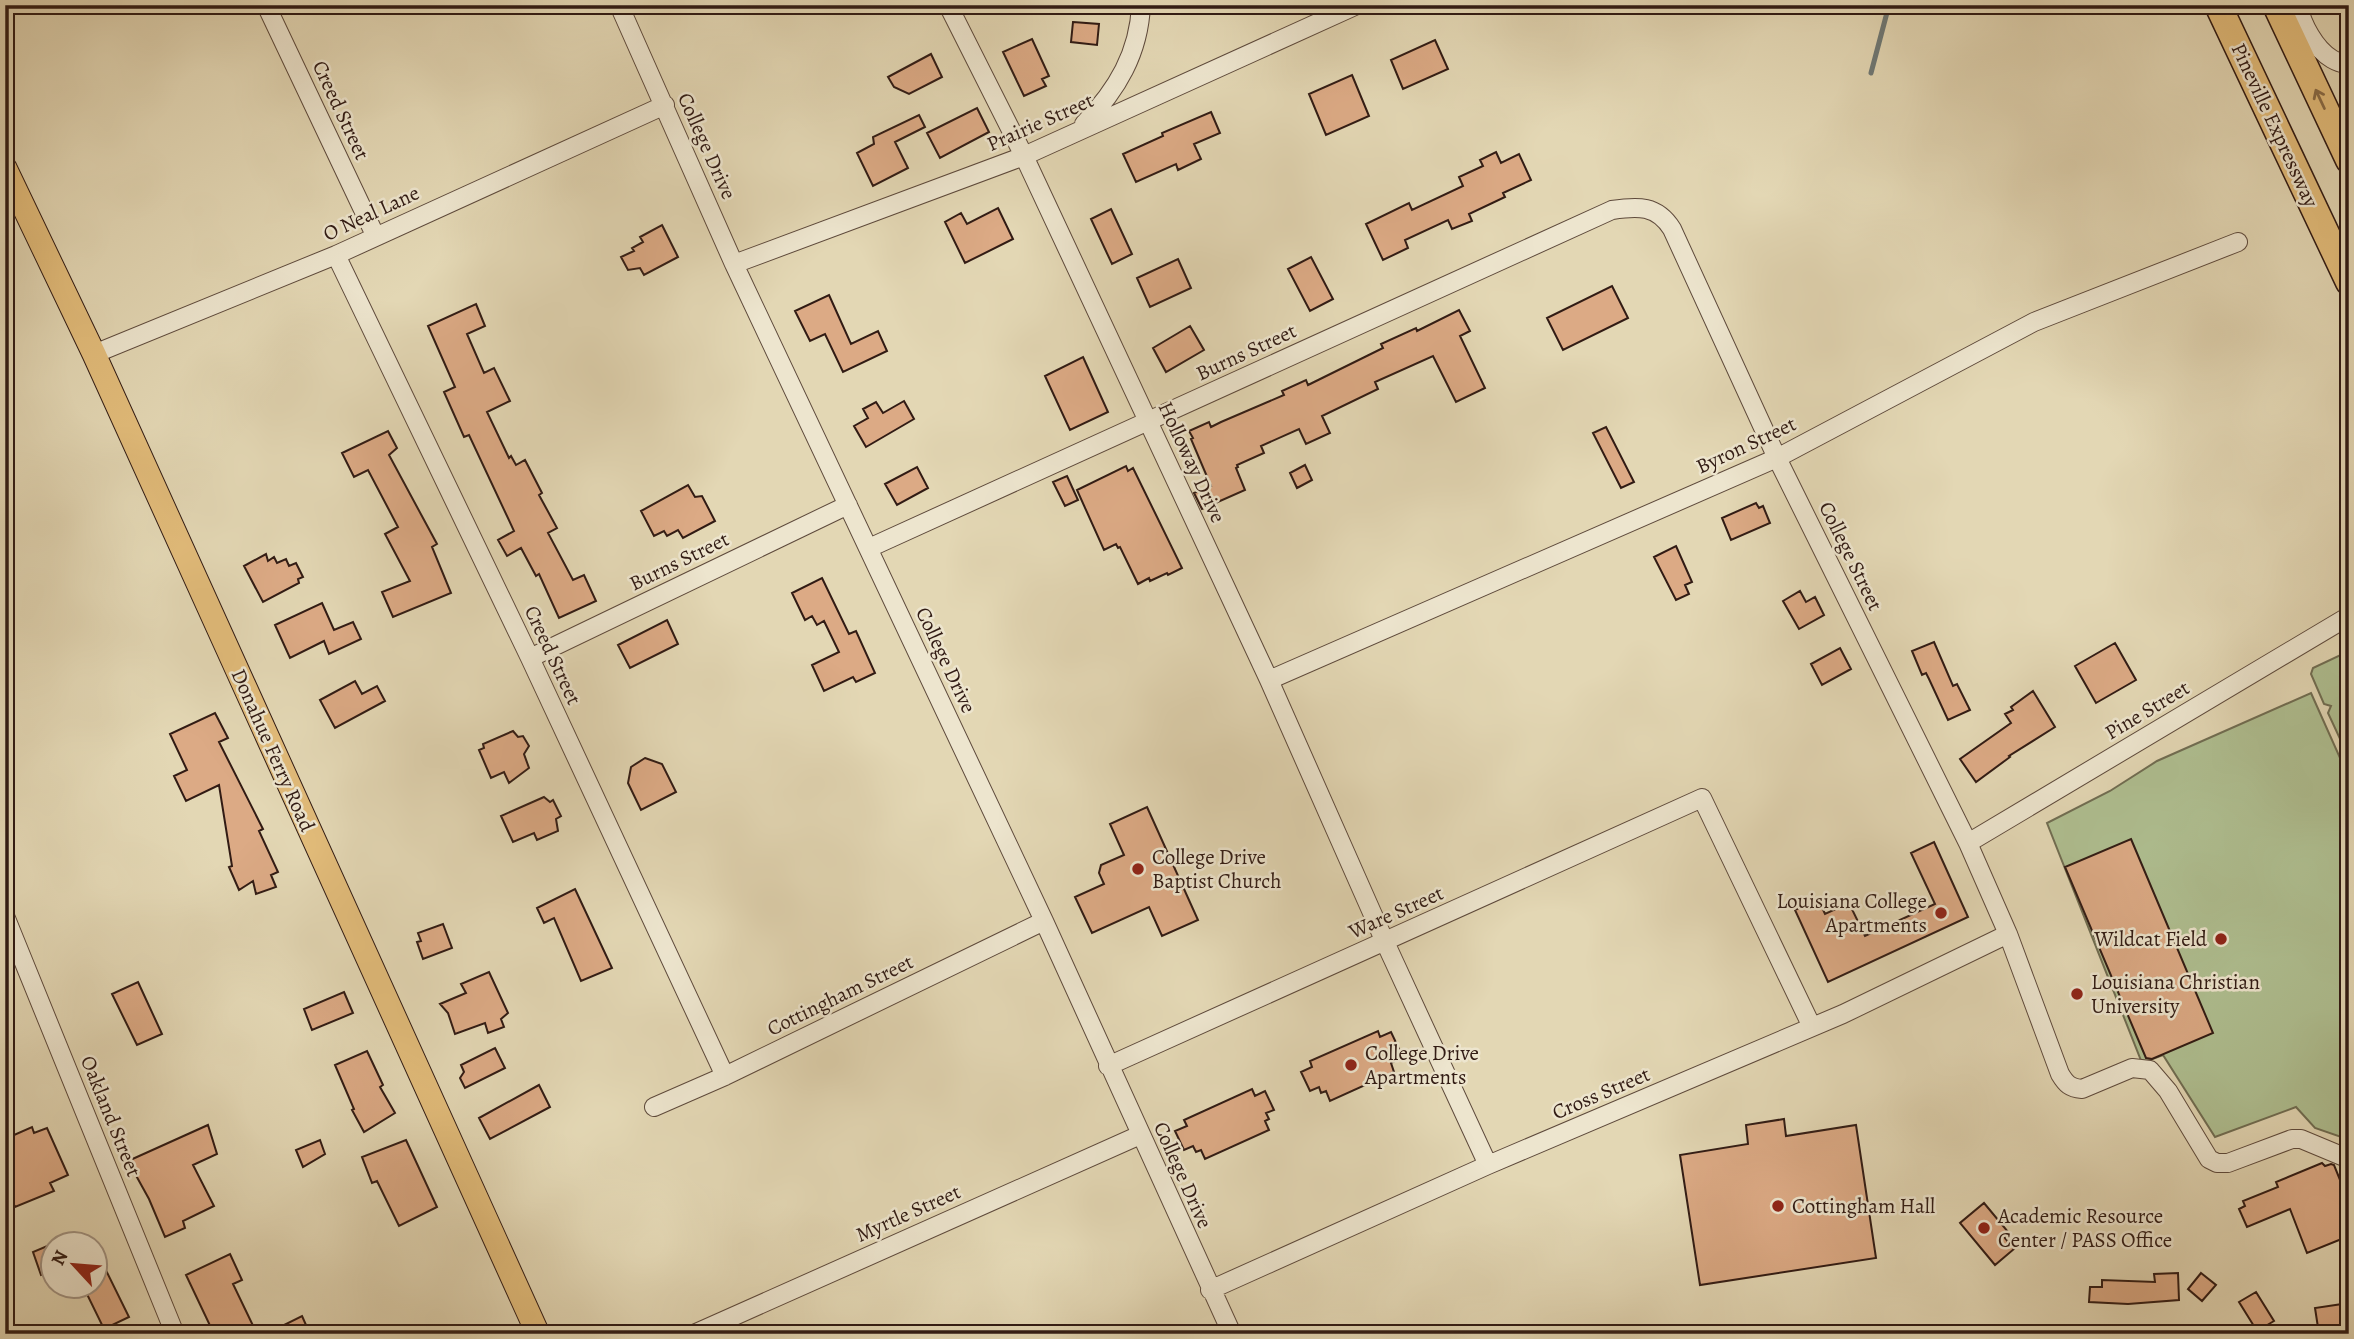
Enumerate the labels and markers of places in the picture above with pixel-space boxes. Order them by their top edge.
place label: College Drive Baptist Church [1152,843,1281,895]
marker: College Drive Baptist Church [1130,861,1146,877]
place label: Louisiana College Apartments [1776,887,1927,939]
marker: Louisiana College Apartments [1933,905,1949,921]
place label: Wildcat Field [2093,925,2208,953]
marker: Wildcat Field [2213,931,2229,947]
place label: Louisiana Christian University [2091,968,2260,1020]
marker: Louisiana Christian University [2069,986,2085,1002]
place label: College Drive Apartments [1364,1039,1479,1091]
marker: College Drive Apartments [1343,1057,1359,1073]
place label: Cottingham Hall [1792,1192,1935,1220]
marker: Cottingham Hall [1770,1198,1786,1214]
place label: Academic Resource Center / PASS Office [1997,1202,2172,1254]
marker: Academic Resource Center / PASS Office [1976,1220,1992,1236]

